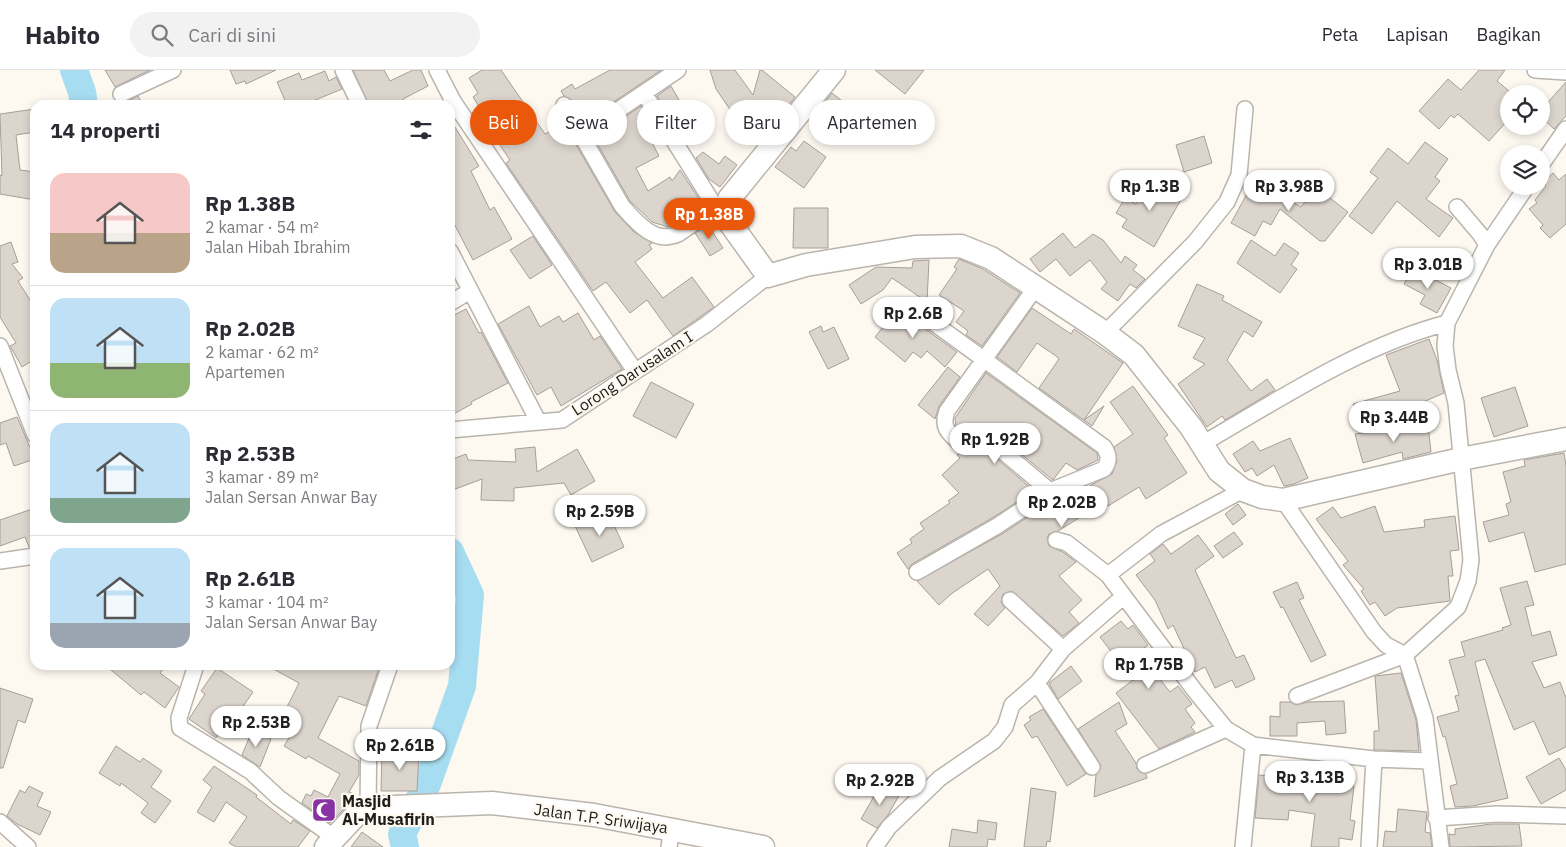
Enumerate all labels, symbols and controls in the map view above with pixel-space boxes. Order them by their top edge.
search box [130,12,480,57]
text: Habito [25,19,100,51]
icon: search [148,21,176,49]
text: Cari di sini [188,23,276,47]
text: Peta [1322,23,1358,46]
text: Lapisan [1386,23,1448,46]
text: Bagikan [1476,23,1541,46]
map controls [1500,85,1550,195]
button: locate [1500,85,1550,135]
chip: Beli [470,100,537,145]
chip: Sewa [547,100,627,145]
chip: Filter [637,100,715,145]
chip: Baru [725,100,799,145]
chip: Apartemen [809,100,935,145]
text: 14 properti [50,116,160,144]
icon: filters [407,116,435,144]
button: layers [1500,145,1550,195]
pin: Rp 1.3B [1104,170,1196,212]
pin: Rp 3.98B [1237,170,1341,212]
text: Rp 1.3B [1120,176,1180,196]
text: Rp 3.98B [1255,176,1323,196]
text: Rp 1.38B [205,189,295,217]
icon: home [90,193,150,253]
pin: Rp 1.38B [657,198,761,240]
text: Rp 1.38B [675,204,743,224]
text: 2 kamar · 54 m² [205,217,319,237]
text: Jalan Hibah Ibrahim [205,237,351,257]
pin: Rp 3.01B [1376,248,1480,290]
text: Rp 3.01B [1394,254,1462,274]
pin: Rp 2.6B [867,296,959,339]
text: Rp 2.6B [883,303,943,323]
text: Rp 2.02B [205,314,295,342]
icon: home [90,318,150,378]
street label: Lorong Darusalam I [568,326,696,420]
text: 2 kamar · 62 m² [205,342,319,362]
text: Apartemen [205,362,285,382]
pin: Rp 3.44B [1342,400,1446,443]
text: Rp 3.44B [1360,407,1428,427]
pin: Rp 1.92B [943,422,1047,465]
text: Rp 1.92B [961,429,1029,449]
text: Rp 2.53B [205,439,295,467]
icon: home [90,443,150,503]
text: 3 kamar · 89 m² [205,467,319,487]
pin: Rp 2.02B [1010,486,1114,528]
text: Jalan Sersan Anwar Bay [205,487,377,507]
text: Rp 2.02B [1028,492,1096,512]
pin: Rp 2.59B [548,494,652,537]
text: Rp 2.59B [566,501,634,521]
text: Rp 2.61B [205,564,295,592]
icon: home [90,568,150,628]
text: 3 kamar · 104 m² [205,592,329,612]
text: Jalan Sersan Anwar Bay [205,612,377,632]
pin: Rp 1.75B [1097,648,1201,690]
text: Rp 1.75B [1115,654,1183,674]
pin: Rp 2.53B [204,706,308,748]
text: Rp 2.53B [222,712,290,732]
pin: Rp 2.61B [348,728,452,771]
text: Rp 2.61B [366,735,434,755]
pin: Rp 3.13B [1258,760,1362,803]
pin: Rp 2.92B [828,764,932,806]
text: Rp 3.13B [1276,767,1344,787]
text: Rp 2.92B [846,770,914,790]
place label: Masjid Al-Musafirin [342,791,435,829]
mosque icon: Masjid Al-Musafirin [311,797,337,823]
street label: Jalan T.P. Sriwijaya [533,799,670,837]

